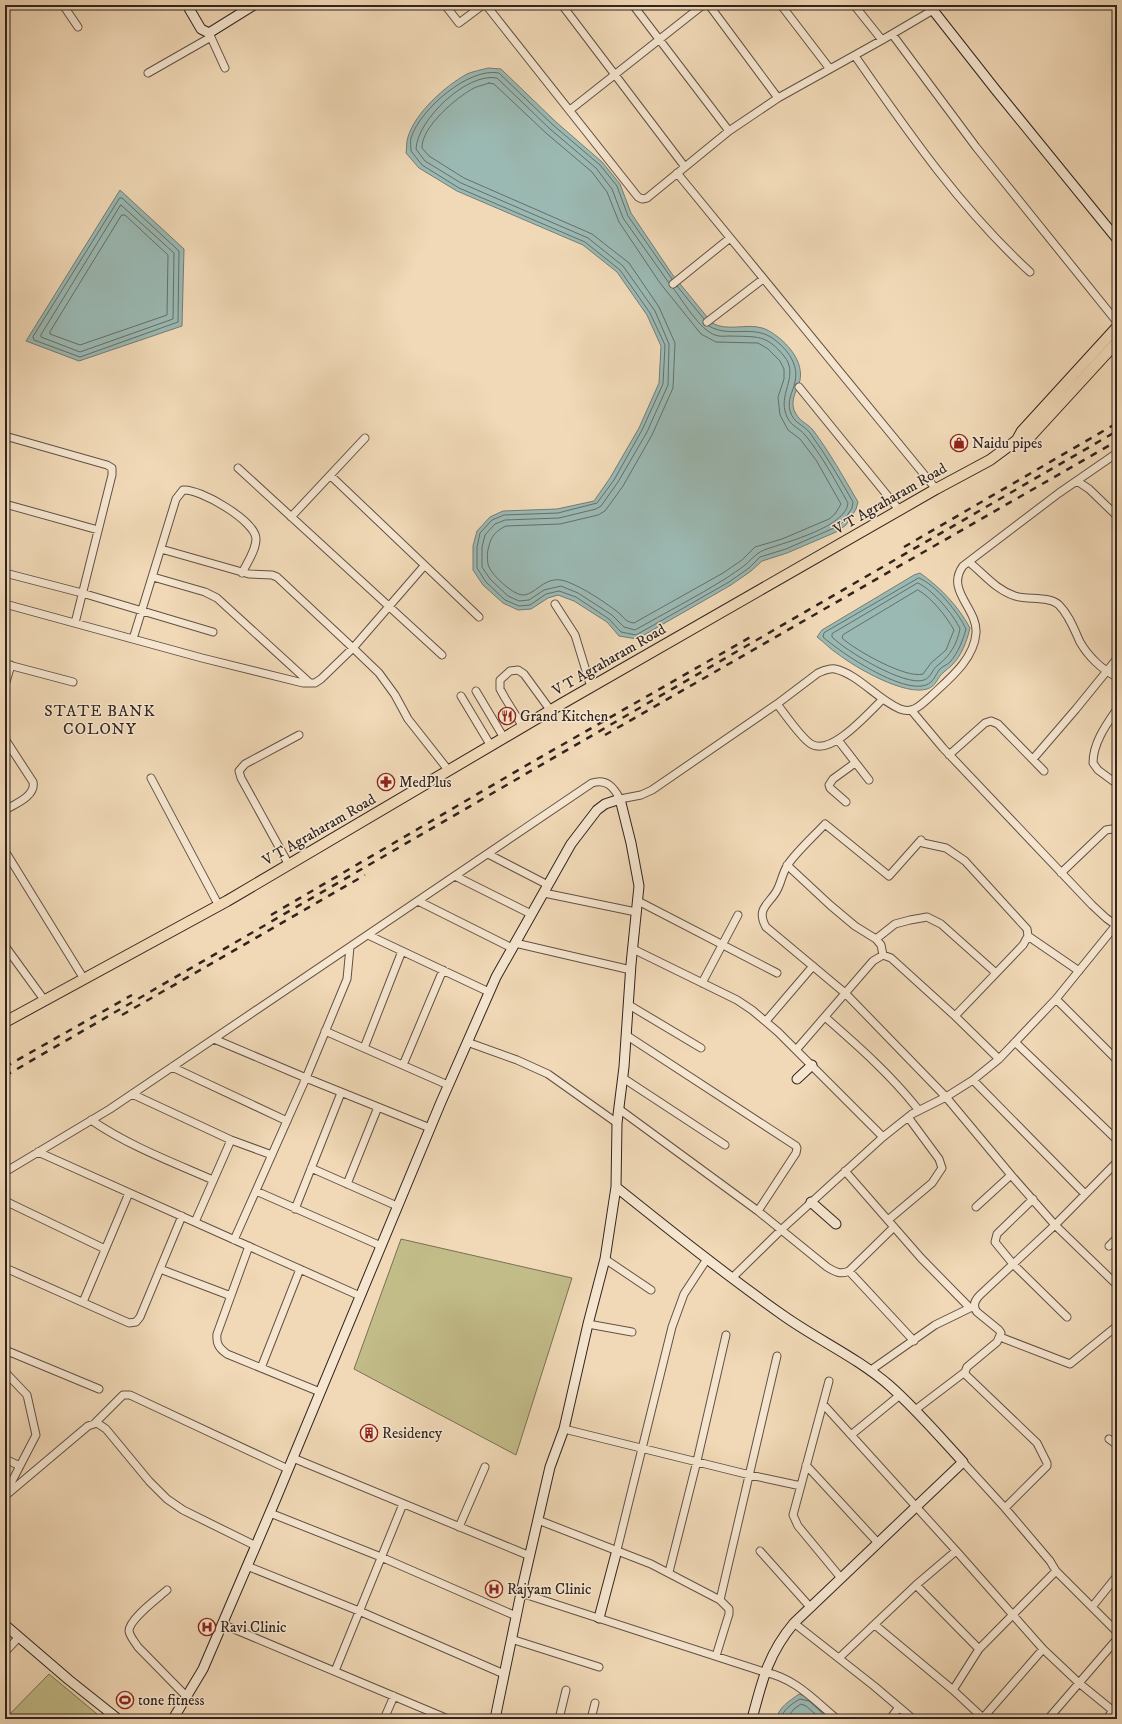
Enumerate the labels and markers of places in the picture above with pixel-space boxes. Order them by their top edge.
shop icon: Naidu pipes [949,433,969,453]
place label: Naidu pipes [972,434,1042,453]
restaurant icon: Grand Kitchen [497,706,517,726]
place label: Grand Kitchen [520,707,609,726]
pharmacy icon: MedPlus [376,772,396,792]
place label: MedPlus [399,773,452,792]
building icon: Residency [359,1423,379,1443]
place label: Residency [382,1424,443,1443]
hospital icon: Rajyam Clinic [484,1579,504,1599]
place label: Rajyam Clinic [507,1580,592,1599]
hospital icon: Ravi Clinic [197,1617,217,1637]
place label: Ravi Clinic [220,1618,287,1637]
sports icon: tone fitness [115,1690,135,1710]
place label: tone fitness [138,1691,205,1710]

